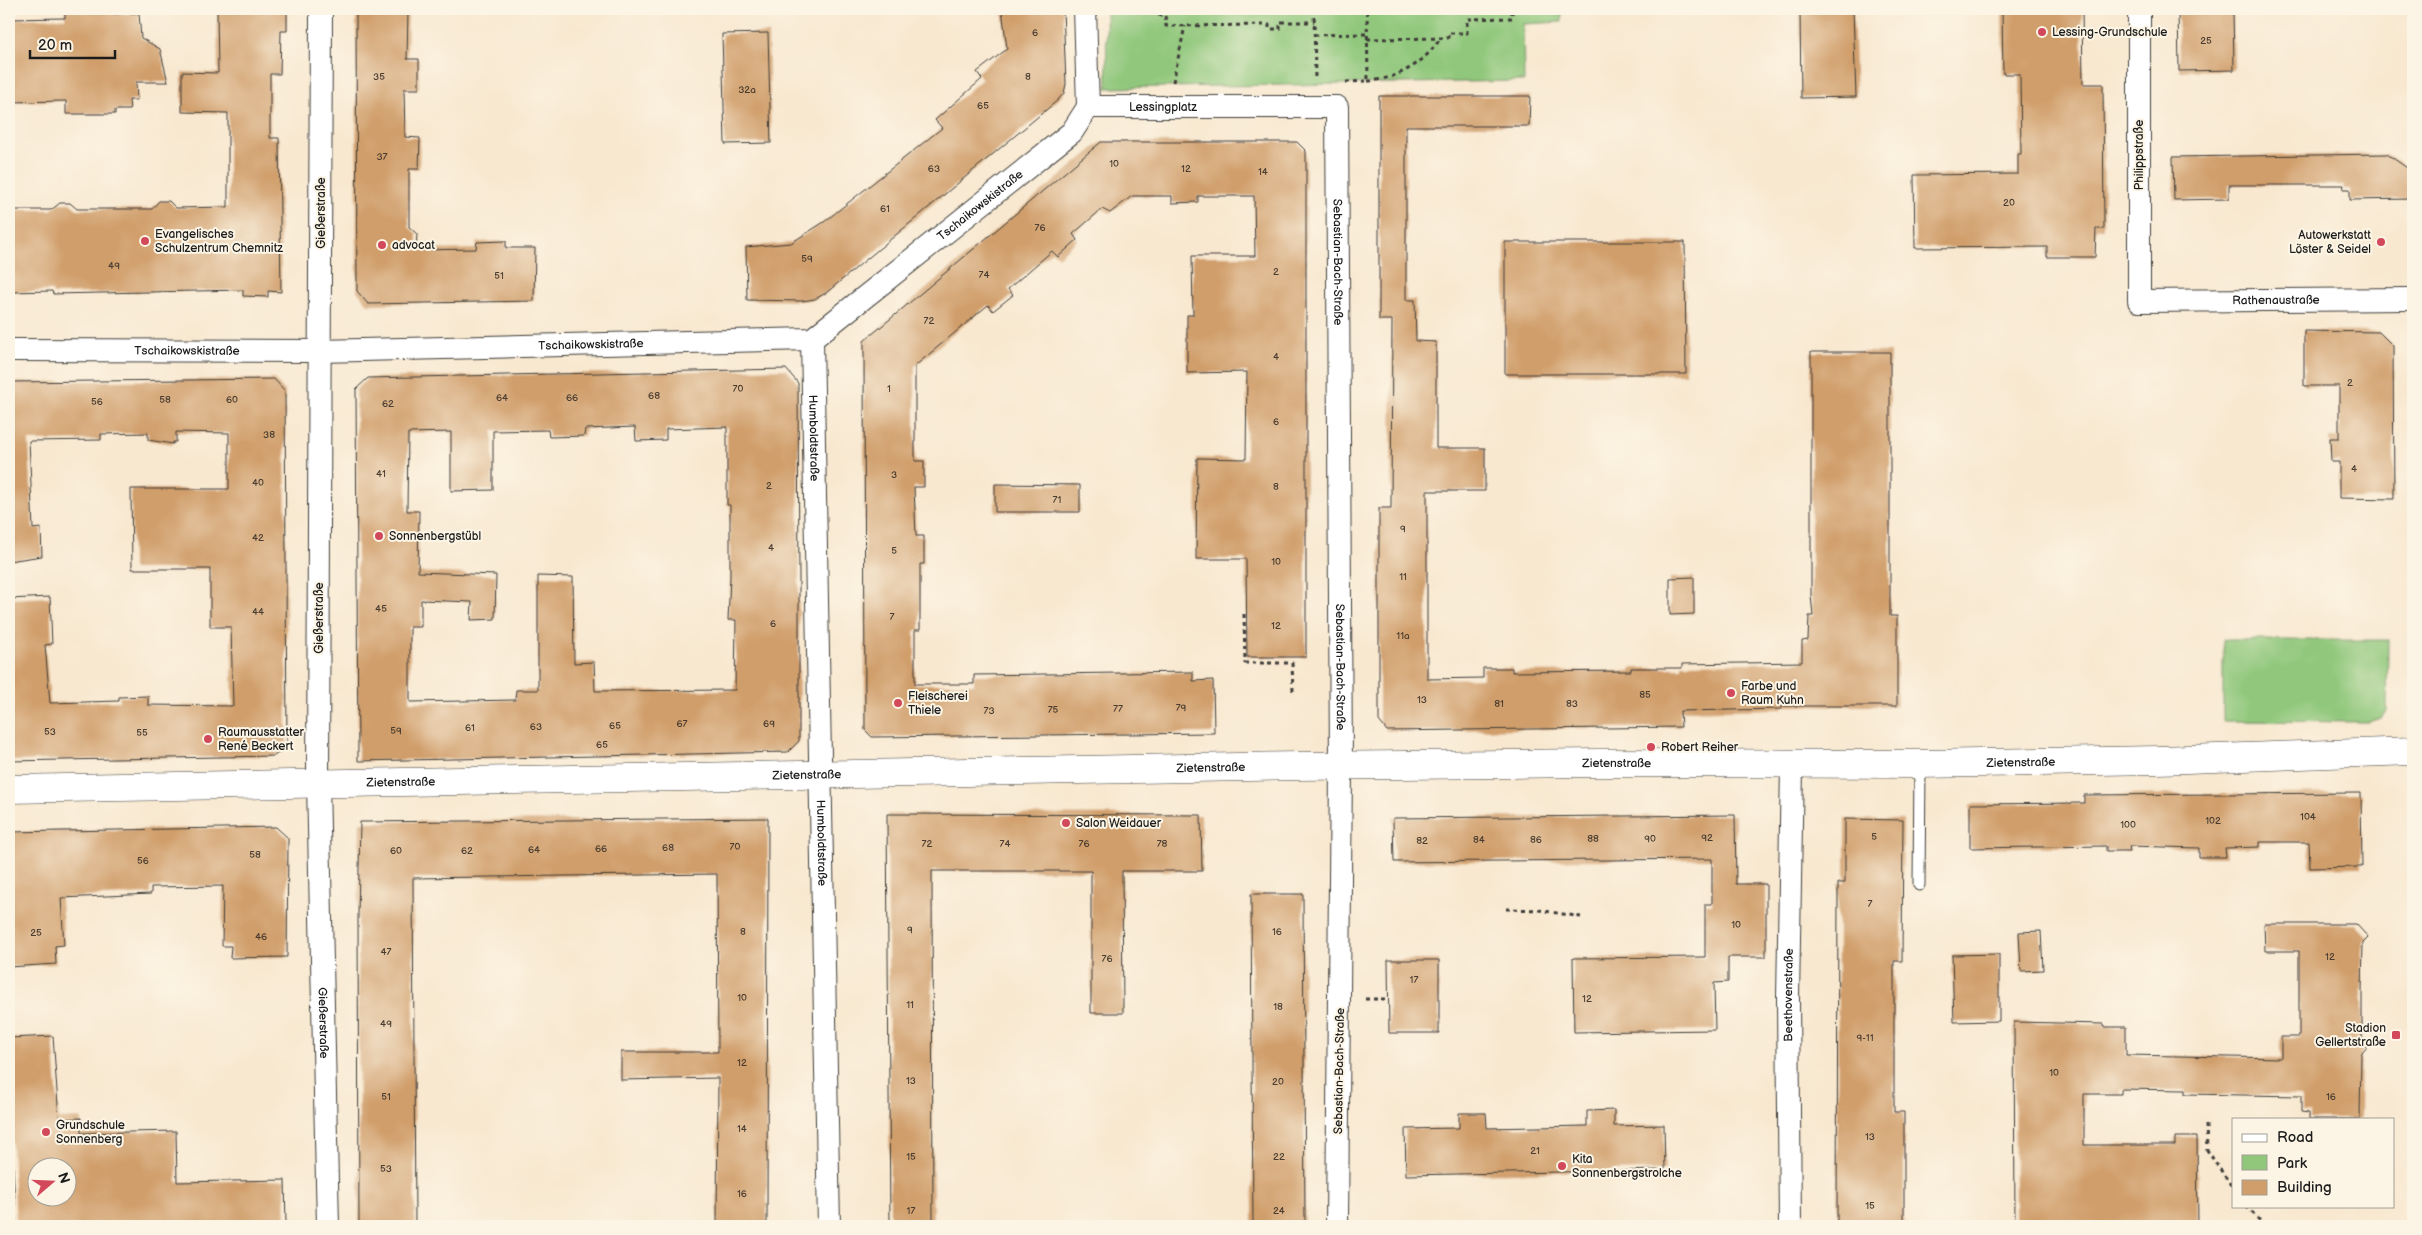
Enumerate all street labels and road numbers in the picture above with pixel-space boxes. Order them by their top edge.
street label: Lessingplatz [1129,100,1197,115]
street label: Philippstraße [2132,120,2147,190]
street label: Tschaikowskistraße [935,167,1026,244]
street label: Gießerstraße [314,177,329,249]
street label: Sebastian-Bach-Straße [1330,199,1345,325]
street label: Rathenaustraße [2232,293,2320,308]
street label: Tschaikowskistraße [538,336,644,354]
street label: Tschaikowskistraße [134,343,240,359]
street label: Humboldtstraße [805,395,822,481]
street label: Gießerstraße [312,582,327,654]
street label: Sebastian-Bach-Straße [1332,604,1348,730]
street label: Zietenstraße [1985,755,2055,771]
street label: Zietenstraße [1581,756,1651,771]
street label: Zietenstraße [1175,760,1245,776]
street label: Zietenstraße [771,767,841,783]
street label: Zietenstraße [365,774,436,791]
street label: Humboldtstraße [813,800,829,886]
street label: Beethovenstraße [1781,948,1797,1042]
street label: Gießerstraße [315,987,331,1059]
street label: Sebastian-Bach-Straße [1331,1008,1348,1134]

